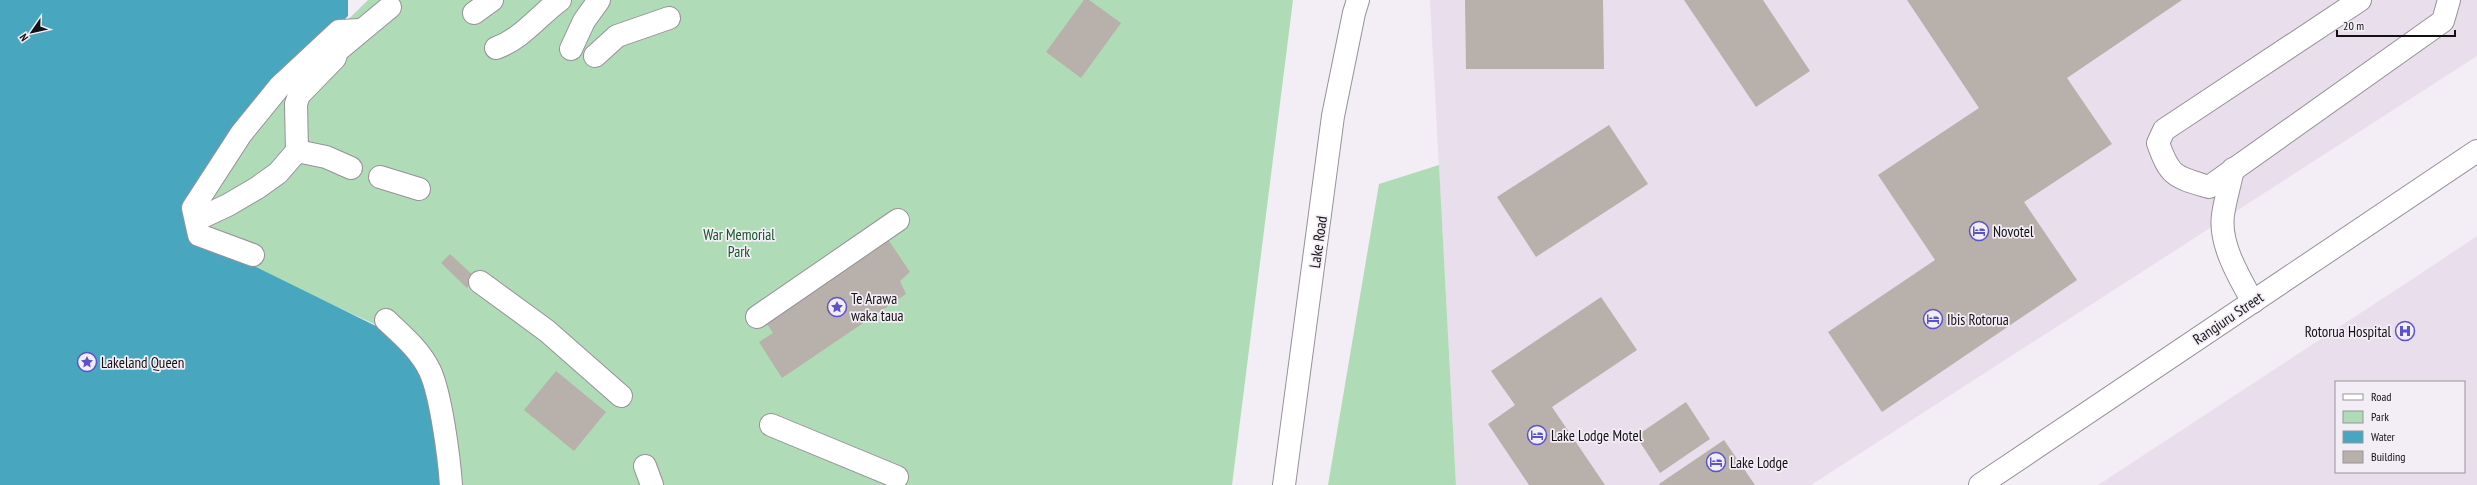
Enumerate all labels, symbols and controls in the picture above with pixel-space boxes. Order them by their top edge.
north arrow [12,12,52,52]
scale bar [2337,12,2455,38]
text: 20 m [2343,18,2364,33]
text: N [16,31,31,44]
street label: Lake Road [1305,215,1331,269]
hotel icon: Novotel [1968,220,1990,242]
place label: Novotel [1993,222,2034,241]
park label: War Memorial Park [703,225,775,261]
street label: Rangiuru Street [2189,288,2267,348]
place label: Te Arawa waka taua [851,289,904,325]
place icon: Te Arawa waka taua [826,296,848,318]
hotel icon: Ibis Rotorua [1922,308,1944,330]
place label: Ibis Rotorua [1947,310,2009,329]
hospital icon: Rotorua Hospital [2394,320,2416,342]
place label: Rotorua Hospital [2305,322,2392,341]
place icon: Lakeland Queen [76,351,98,373]
place label: Lakeland Queen [101,353,184,372]
legend [2335,381,2465,473]
text: Road [2371,389,2391,404]
text: Park [2371,409,2389,424]
hotel icon: Lake Lodge Motel [1526,424,1548,446]
place label: Lake Lodge Motel [1551,426,1643,445]
text: Water [2371,429,2396,444]
text: Building [2371,449,2406,464]
hotel icon: Lake Lodge [1705,451,1727,473]
place label: Lake Lodge [1730,453,1788,472]

